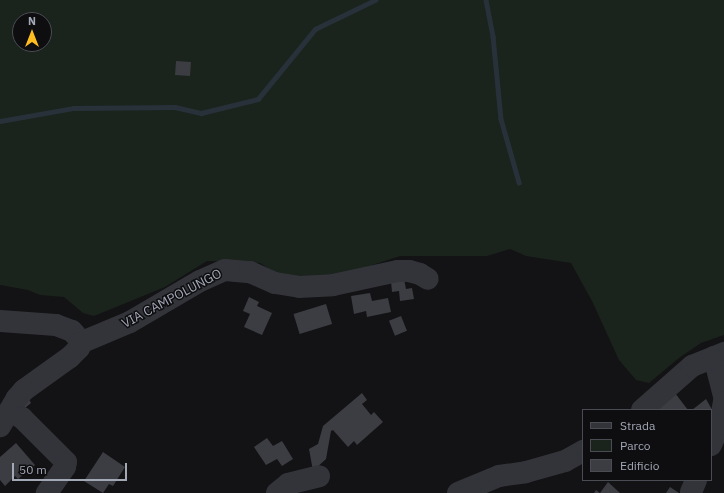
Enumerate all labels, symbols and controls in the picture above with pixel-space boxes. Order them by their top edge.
north arrow [12,12,52,52]
text: N [28,14,36,28]
street label: VIA CAMPOLUNGO [119,266,225,332]
legend [582,409,712,481]
text: Strada [620,418,655,433]
text: Parco [620,438,651,453]
scale bar [14,455,129,481]
text: Edificio [620,458,659,473]
text: 50 m [19,462,47,477]

